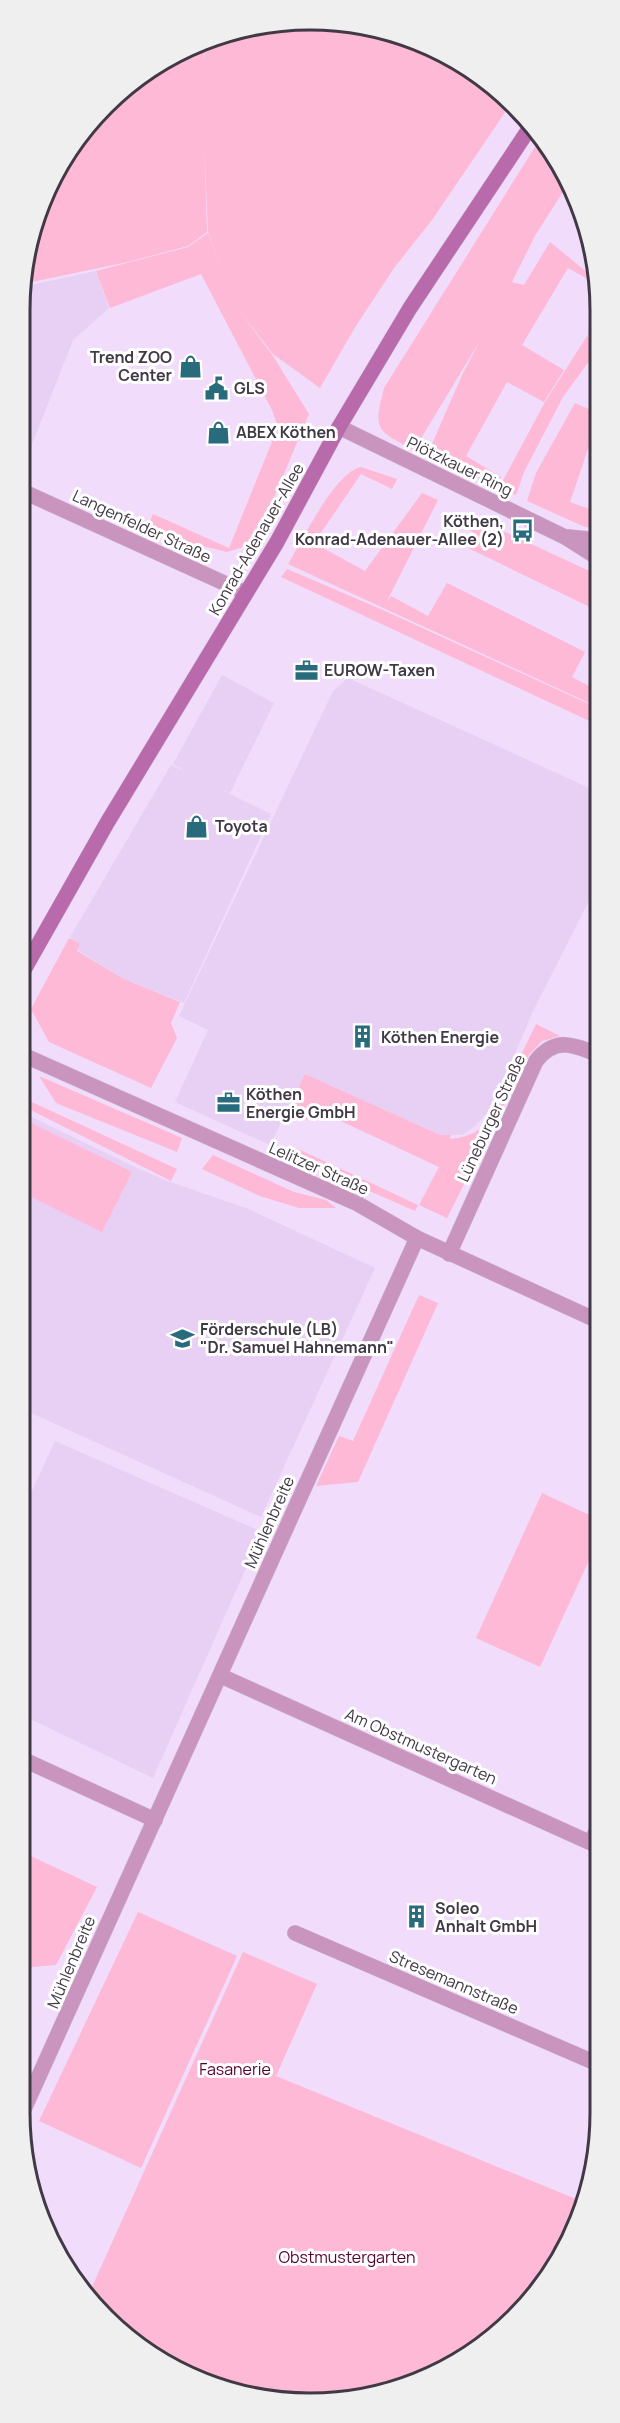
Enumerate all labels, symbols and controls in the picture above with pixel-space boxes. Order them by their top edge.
place label: Trend ZOO Center [90,346,172,386]
shop icon: Trend ZOO Center [177,353,203,379]
public building icon: GLS [203,375,229,401]
place label: GLS [234,377,265,399]
shop icon: ABEX Köthen [205,419,231,445]
place label: ABEX Köthen [236,421,336,443]
street label: Plötzkauer Ring [403,431,517,501]
street label: Konrad-Adenauer-Allee [203,459,309,619]
street label: Langenfelder Straße [69,484,215,568]
place label: Köthen, Konrad-Adenauer-Allee (2) [295,510,504,550]
bus stop icon: Köthen, Konrad-Adenauer-Allee (2) [509,517,535,543]
office icon: EUROW-Taxen [293,657,319,683]
place label: EUROW-Taxen [324,659,435,681]
shop icon: Toyota [184,813,210,839]
place label: Toyota [215,815,268,837]
building icon: Köthen Energie [350,1024,376,1050]
place label: Köthen Energie [381,1026,499,1048]
street label: Lüneburger Straße [452,1051,530,1185]
place label: Köthen Energie GmbH [246,1083,356,1123]
office icon: Köthen Energie GmbH [215,1090,241,1116]
street label: Lelitzer Straße [266,1136,372,1200]
place label: Förderschule (LB) "Dr. Samuel Hahnemann" [200,1318,394,1358]
school or university icon: Förderschule (LB) "Dr. Samuel Hahnemann" [169,1325,195,1351]
street label: Mühlenbreite [239,1473,299,1571]
street label: Am Obstmustergarten [342,1703,500,1789]
place label: Soleo Anhalt GmbH [435,1897,537,1937]
building icon: Soleo Anhalt GmbH [404,1904,430,1930]
street label: Mühlenbreite [42,1912,100,2012]
street label: Stresemannstraße [386,1945,522,2019]
park label: Fasanerie [199,2058,271,2080]
park label: Obstmustergarten [279,2246,415,2268]

